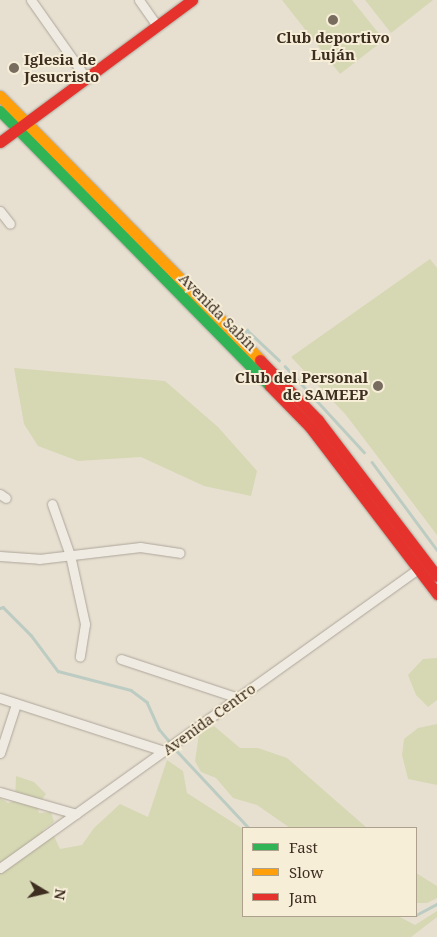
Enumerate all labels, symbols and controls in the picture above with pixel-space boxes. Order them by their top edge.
marker: Club deportivo Luján [327,14,339,26]
place label: Club deportivo Luján [276,28,390,63]
place label: Iglesia de Jesucristo [24,50,99,85]
marker: Iglesia de Jesucristo [8,62,20,74]
street label: Avenida Sabín [175,269,261,355]
place label: Club del Personal de SAMEEP [235,368,368,403]
marker: Club del Personal de SAMEEP [372,380,384,392]
street label: Avenida Centro [159,679,259,759]
legend [242,827,417,917]
text: Fast [289,837,318,857]
text: Slow [289,862,323,882]
north arrow [20,867,70,917]
text: N [50,887,71,901]
text: Jam [289,887,317,907]

